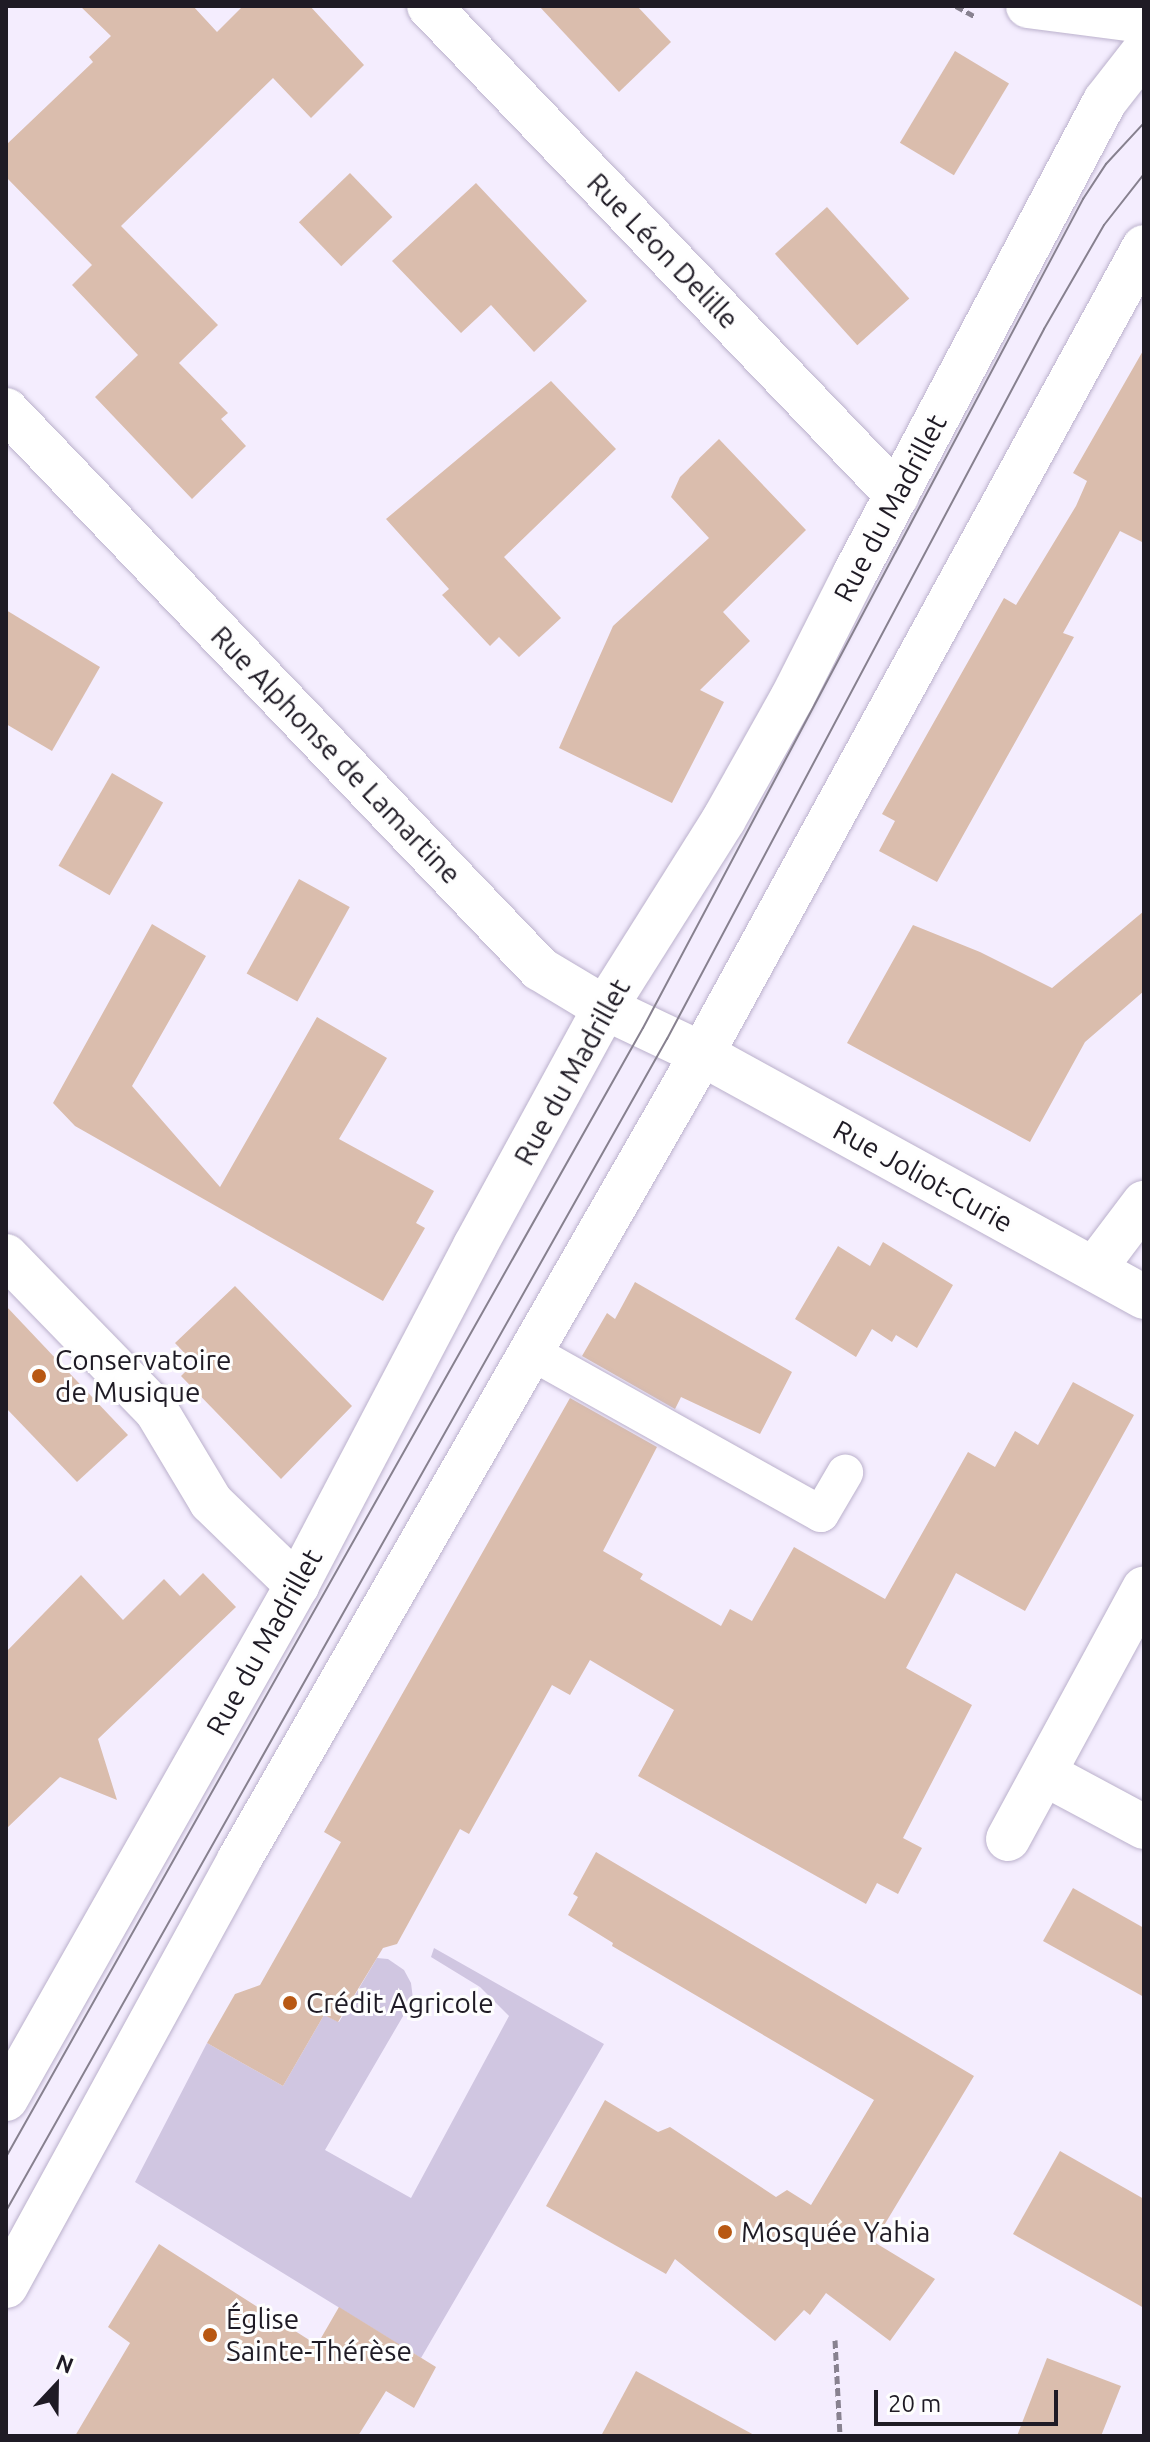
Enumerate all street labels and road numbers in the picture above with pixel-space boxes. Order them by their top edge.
street label: Rue Léon Delille [580,166,746,336]
street label: Rue du Madrillet [826,408,954,608]
street label: Rue Alphonse de Lamartine [204,619,468,891]
street label: Rue du Madrillet [507,973,637,1171]
street label: Rue Joliot-Curie [827,1113,1019,1239]
street label: Rue du Madrillet [199,1543,329,1741]

